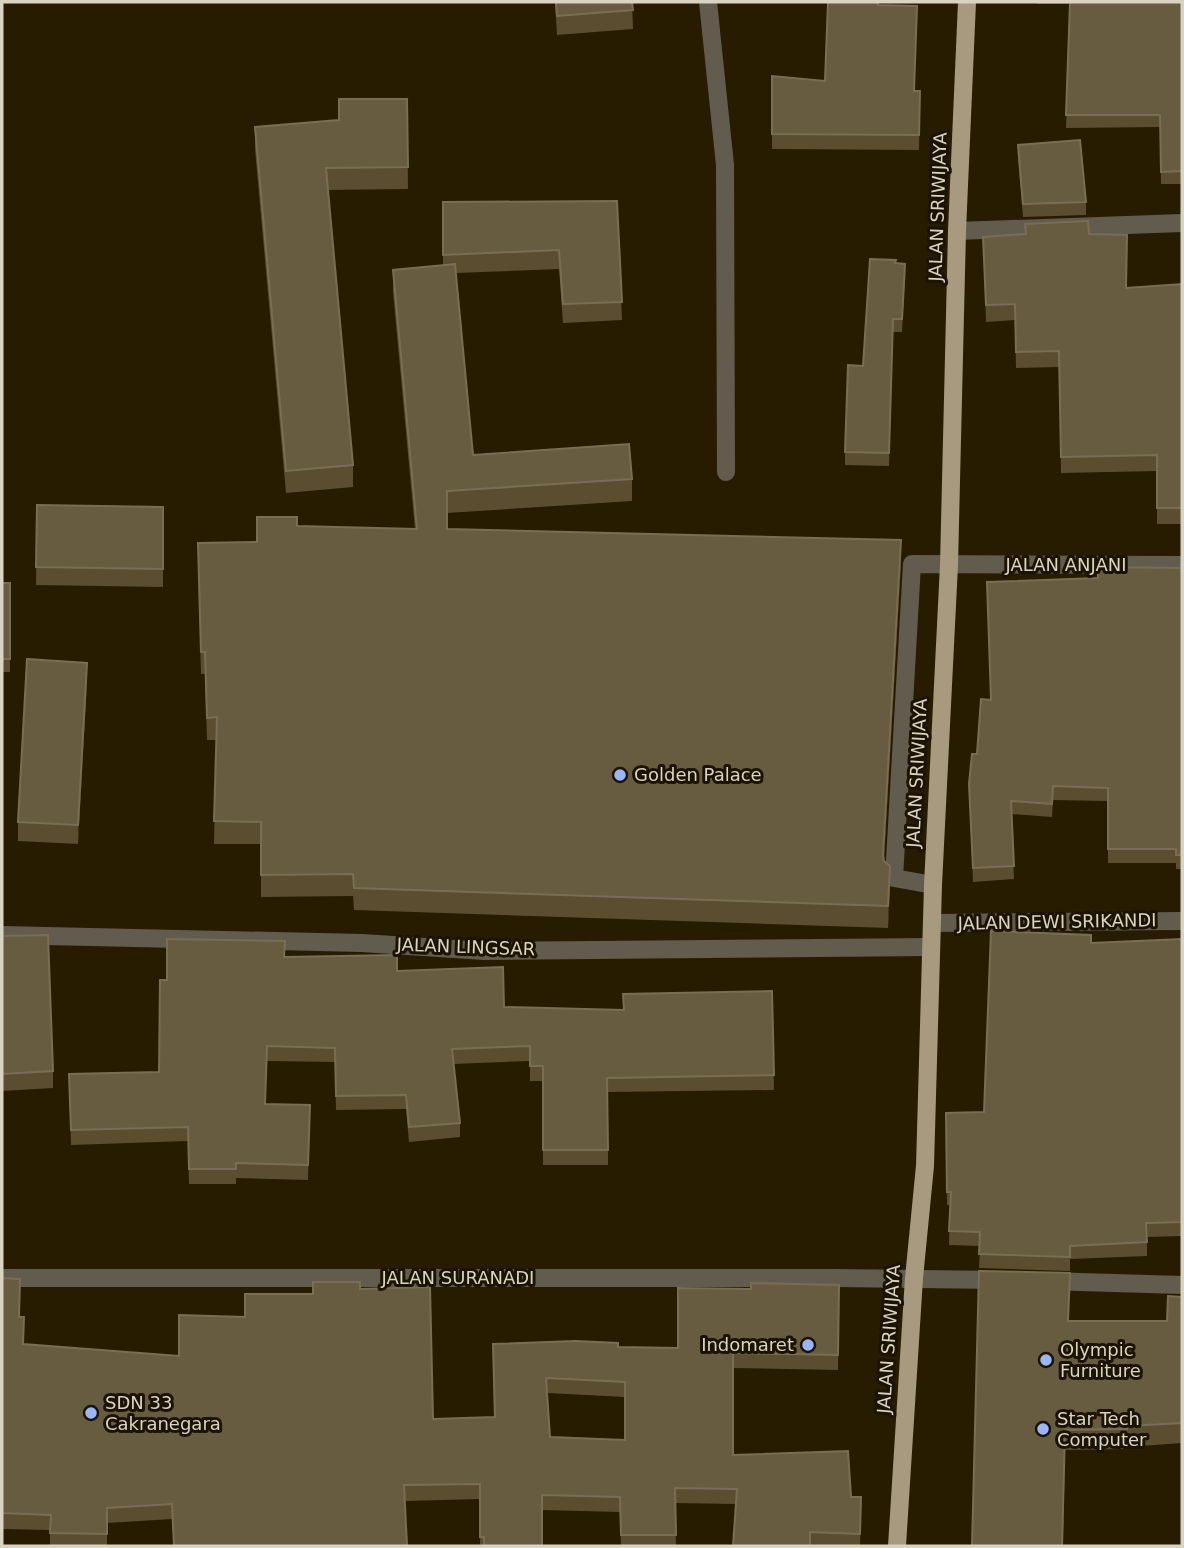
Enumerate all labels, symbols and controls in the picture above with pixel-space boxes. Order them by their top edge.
street label: JALAN SRIWIJAYA [924,131,951,283]
street label: JALAN ANJANI [1004,554,1127,575]
street label: JALAN SRIWIJAYA [902,697,931,849]
place label: Golden Palace [634,764,762,785]
marker: Golden Palace [612,767,628,783]
street label: JALAN DEWI SRIKANDI [956,909,1157,934]
street label: JALAN LINGSAR [395,934,536,959]
street label: JALAN SRIWIJAYA [873,1263,904,1415]
street label: JALAN SURANADI [381,1267,534,1288]
place label: Indomaret [701,1334,794,1355]
marker: Indomaret [800,1337,816,1353]
place label: Olympic Furniture [1060,1339,1141,1381]
marker: Olympic Furniture [1038,1352,1054,1368]
place label: SDN 33 Cakranegara [105,1392,221,1434]
marker: SDN 33 Cakranegara [83,1405,99,1421]
place label: Star Tech Computer [1057,1408,1147,1450]
marker: Star Tech Computer [1035,1421,1051,1437]

